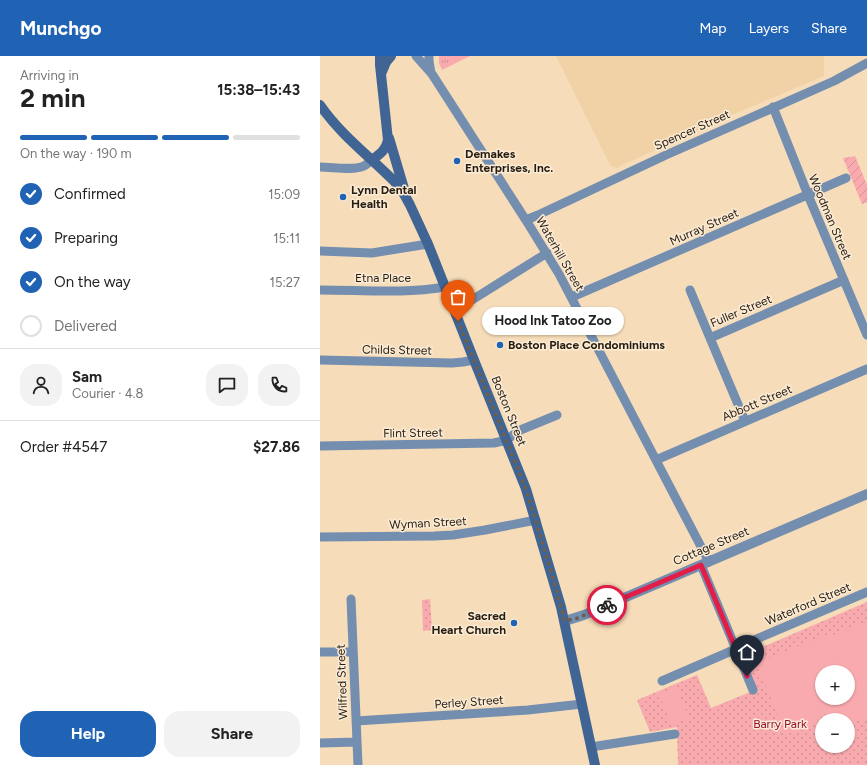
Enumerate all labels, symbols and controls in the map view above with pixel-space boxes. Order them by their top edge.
text: Munchgo [20,17,102,40]
text: Map [699,20,727,37]
text: Layers [749,20,789,37]
text: Share [811,20,847,37]
text: Arriving in [20,68,79,83]
text: 15:38–15:43 [217,81,300,99]
text: 2 min [20,82,86,114]
street label: Spencer Street [652,107,732,153]
text: On the way · 190 m [20,146,132,161]
place label: Demakes Enterprises, Inc. [465,147,553,175]
marker: Demakes Enterprises, Inc. [452,156,462,166]
street label: Woodman Street [806,172,855,262]
icon: check [20,183,42,205]
place label: Lynn Dental Health [351,183,417,211]
text: Confirmed [54,185,126,203]
text: 15:09 [268,187,300,202]
marker: Lynn Dental Health [338,192,348,202]
street label: Murray Street [667,205,741,248]
street label: Waterhill Street [533,214,587,294]
icon: check [20,227,42,249]
text: Preparing [54,229,118,247]
text: 15:11 [273,231,300,246]
icon: check [20,271,42,293]
street label: Etna Place [355,271,412,285]
text: On the way [54,273,131,291]
text: 15:27 [270,275,300,290]
pin [441,280,475,321]
icon: bag [447,286,469,308]
street label: Fuller Street [708,292,774,330]
callout: Hood Ink Tatoo Zoo [482,307,624,335]
text: Hood Ink Tatoo Zoo [494,313,612,328]
text: Delivered [54,317,117,335]
place label: Boston Place Condominiums [508,338,665,352]
marker: Boston Place Condominiums [495,340,505,350]
street label: Childs Street [362,342,433,358]
button: person [20,364,62,406]
button: chat [206,364,248,406]
button: phone [258,364,300,406]
text: Sam [72,368,102,386]
street label: Boston Street [489,374,530,449]
street label: Abbott Street [720,382,795,424]
text: Courier · 4.8 [72,386,144,401]
street label: Flint Street [383,425,443,441]
text: Order #4547 [20,438,107,456]
text: $27.86 [253,438,300,456]
street label: Wyman Street [389,514,467,532]
street label: Cottage Street [671,524,751,568]
street label: Waterford Street [763,580,853,628]
courier [587,585,627,625]
icon: bike [596,594,618,616]
place label: Sacred Heart Church [431,609,506,637]
marker: Sacred Heart Church [509,618,519,628]
pin [730,635,764,676]
icon: home [736,641,758,663]
street label: Wilfred Street [334,644,350,720]
map controls [815,665,855,753]
button: + [815,665,855,705]
street label: Perley Street [434,693,505,711]
button: Help [20,711,156,757]
button: Share [164,711,300,757]
button: − [815,713,855,753]
park label: Barry Park [753,717,807,731]

